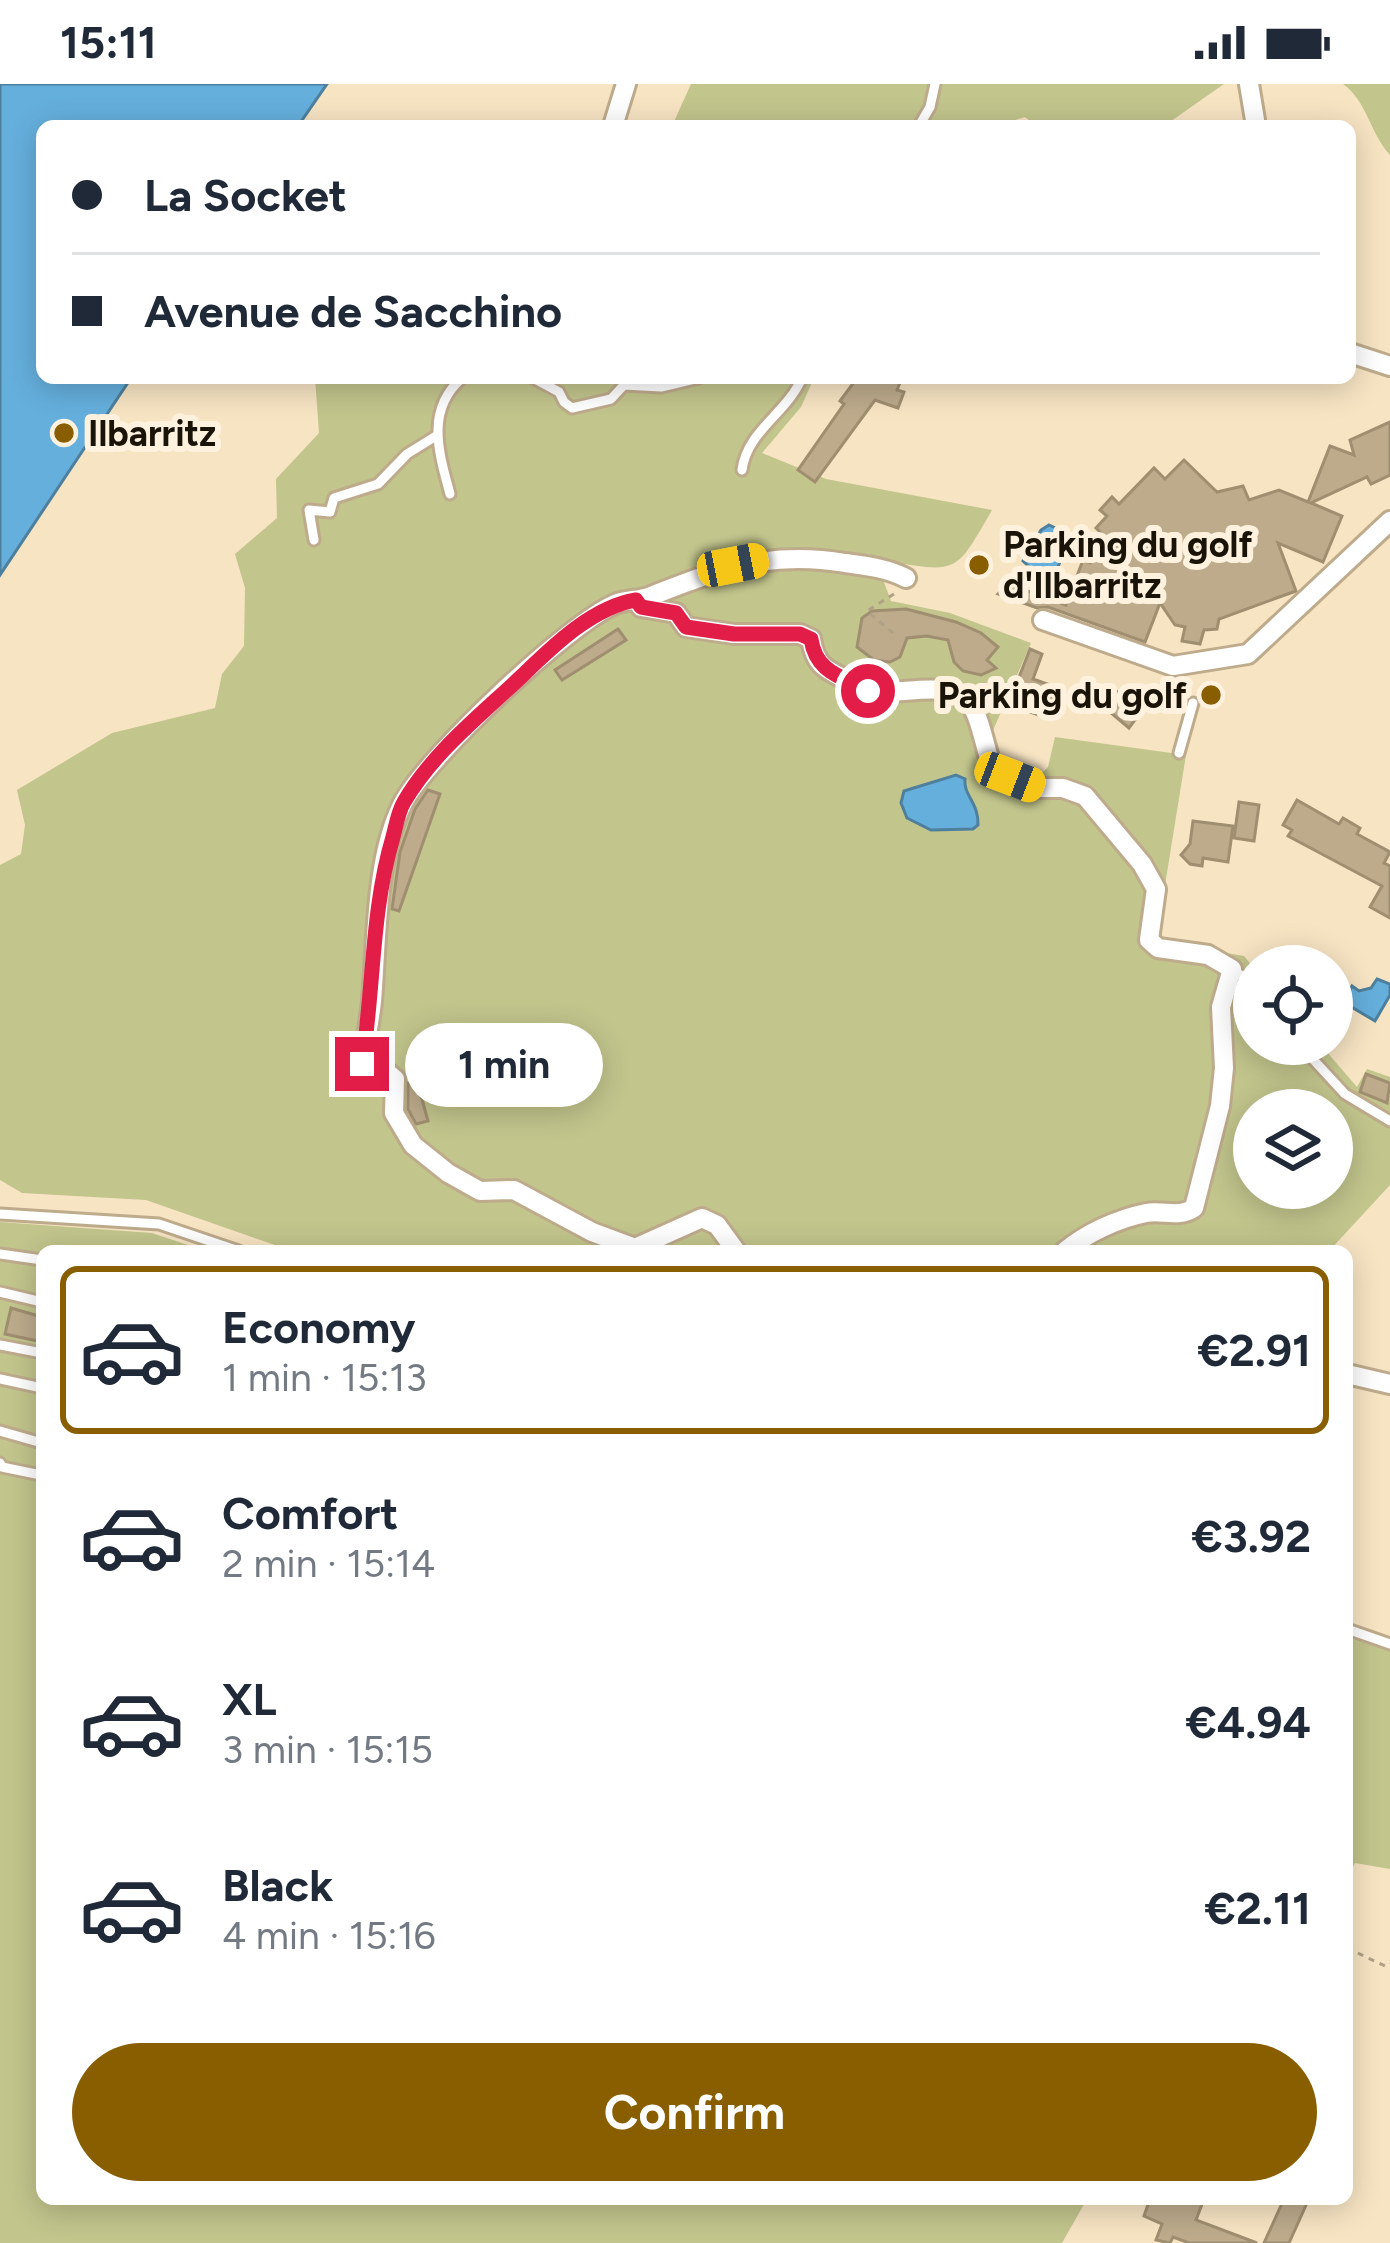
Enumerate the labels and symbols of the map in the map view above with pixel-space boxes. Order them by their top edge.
place label: Ilbarritz [88,412,216,455]
marker: Ilbarritz [51,420,77,446]
place label: Parking du golf d'Ilbarritz [1003,523,1253,607]
car [694,540,772,590]
marker: Parking du golf d'Ilbarritz [966,552,992,578]
route start [841,664,895,718]
place label: Parking du golf [937,674,1188,717]
marker: Parking du golf [1198,682,1224,708]
car [970,747,1050,807]
callout: 1 min [404,1022,602,1106]
route end [335,1037,389,1091]

